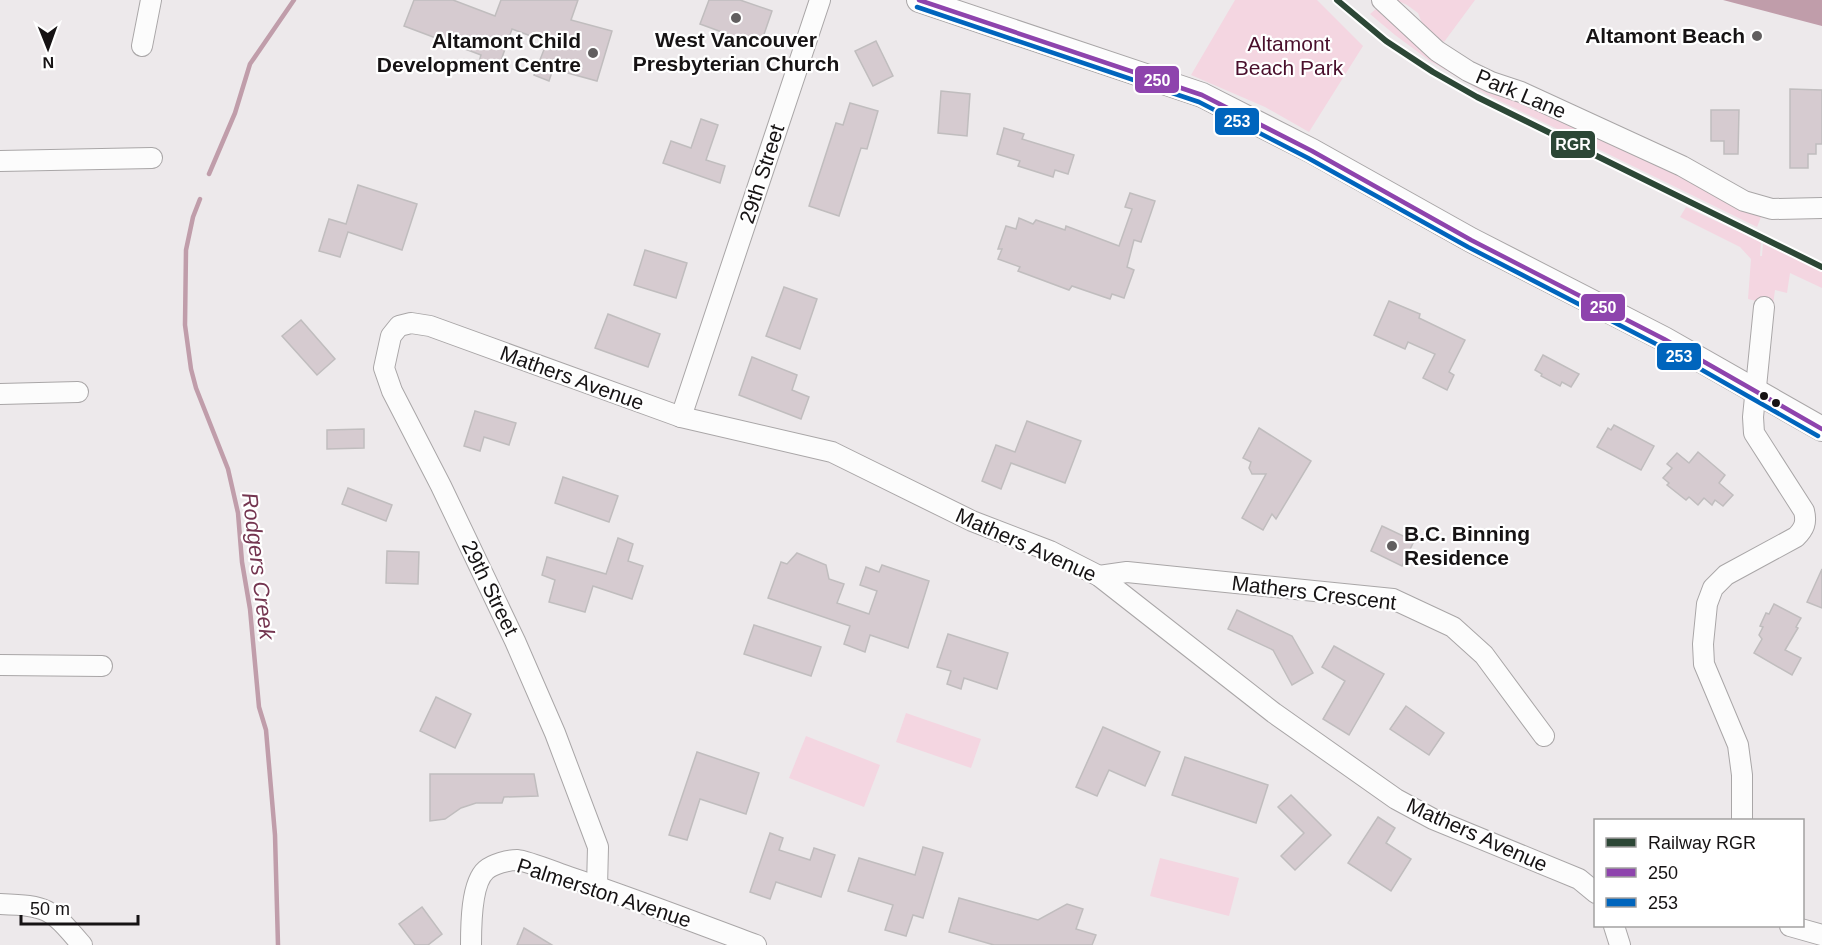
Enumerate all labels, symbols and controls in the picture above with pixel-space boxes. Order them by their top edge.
marker: West Vancouver Presbyterian Church [729,11,743,25]
north arrow [18,18,78,78]
place label: Altamont Beach [1585,24,1745,47]
place label: West Vancouver Presbyterian Church [633,28,839,75]
place label: Altamont Child Development Centre [377,29,581,76]
marker: Altamont Beach [1750,29,1764,43]
park label: Altamont Beach Park [1235,32,1344,79]
marker: Altamont Child Development Centre [586,46,600,60]
text: N [42,54,54,71]
street label: Park Lane [1473,64,1570,123]
line badge: 250 [1134,65,1180,94]
text: 250 [1144,72,1170,89]
line badge: 253 [1214,107,1260,136]
text: 253 [1224,113,1250,130]
street label: 29th Street [735,121,788,226]
line badge: RGR [1550,130,1596,159]
text: RGR [1555,136,1591,153]
line badge: 250 [1580,293,1626,322]
text: 250 [1590,299,1616,316]
street label: Mathers Avenue [497,341,647,414]
line badge: 253 [1656,342,1702,371]
text: 253 [1666,348,1692,365]
unlabelled marker [1758,390,1770,402]
unlabelled marker [1770,397,1782,409]
water label: Rodgers Creek [237,491,280,642]
street label: Mathers Avenue [952,503,1100,586]
place label: B.C. Binning Residence [1404,522,1530,569]
street label: 29th Street [458,537,523,639]
marker: B.C. Binning Residence [1385,539,1399,553]
street label: Mathers Crescent [1230,571,1398,614]
street label: Mathers Avenue [1403,793,1551,876]
legend [1594,819,1804,927]
text: Railway RGR [1648,833,1756,853]
street label: Palmerston Avenue [514,854,694,932]
text: 250 [1648,863,1678,883]
scale bar [21,888,138,926]
text: 253 [1648,893,1678,913]
text: 50 m [30,899,70,919]

